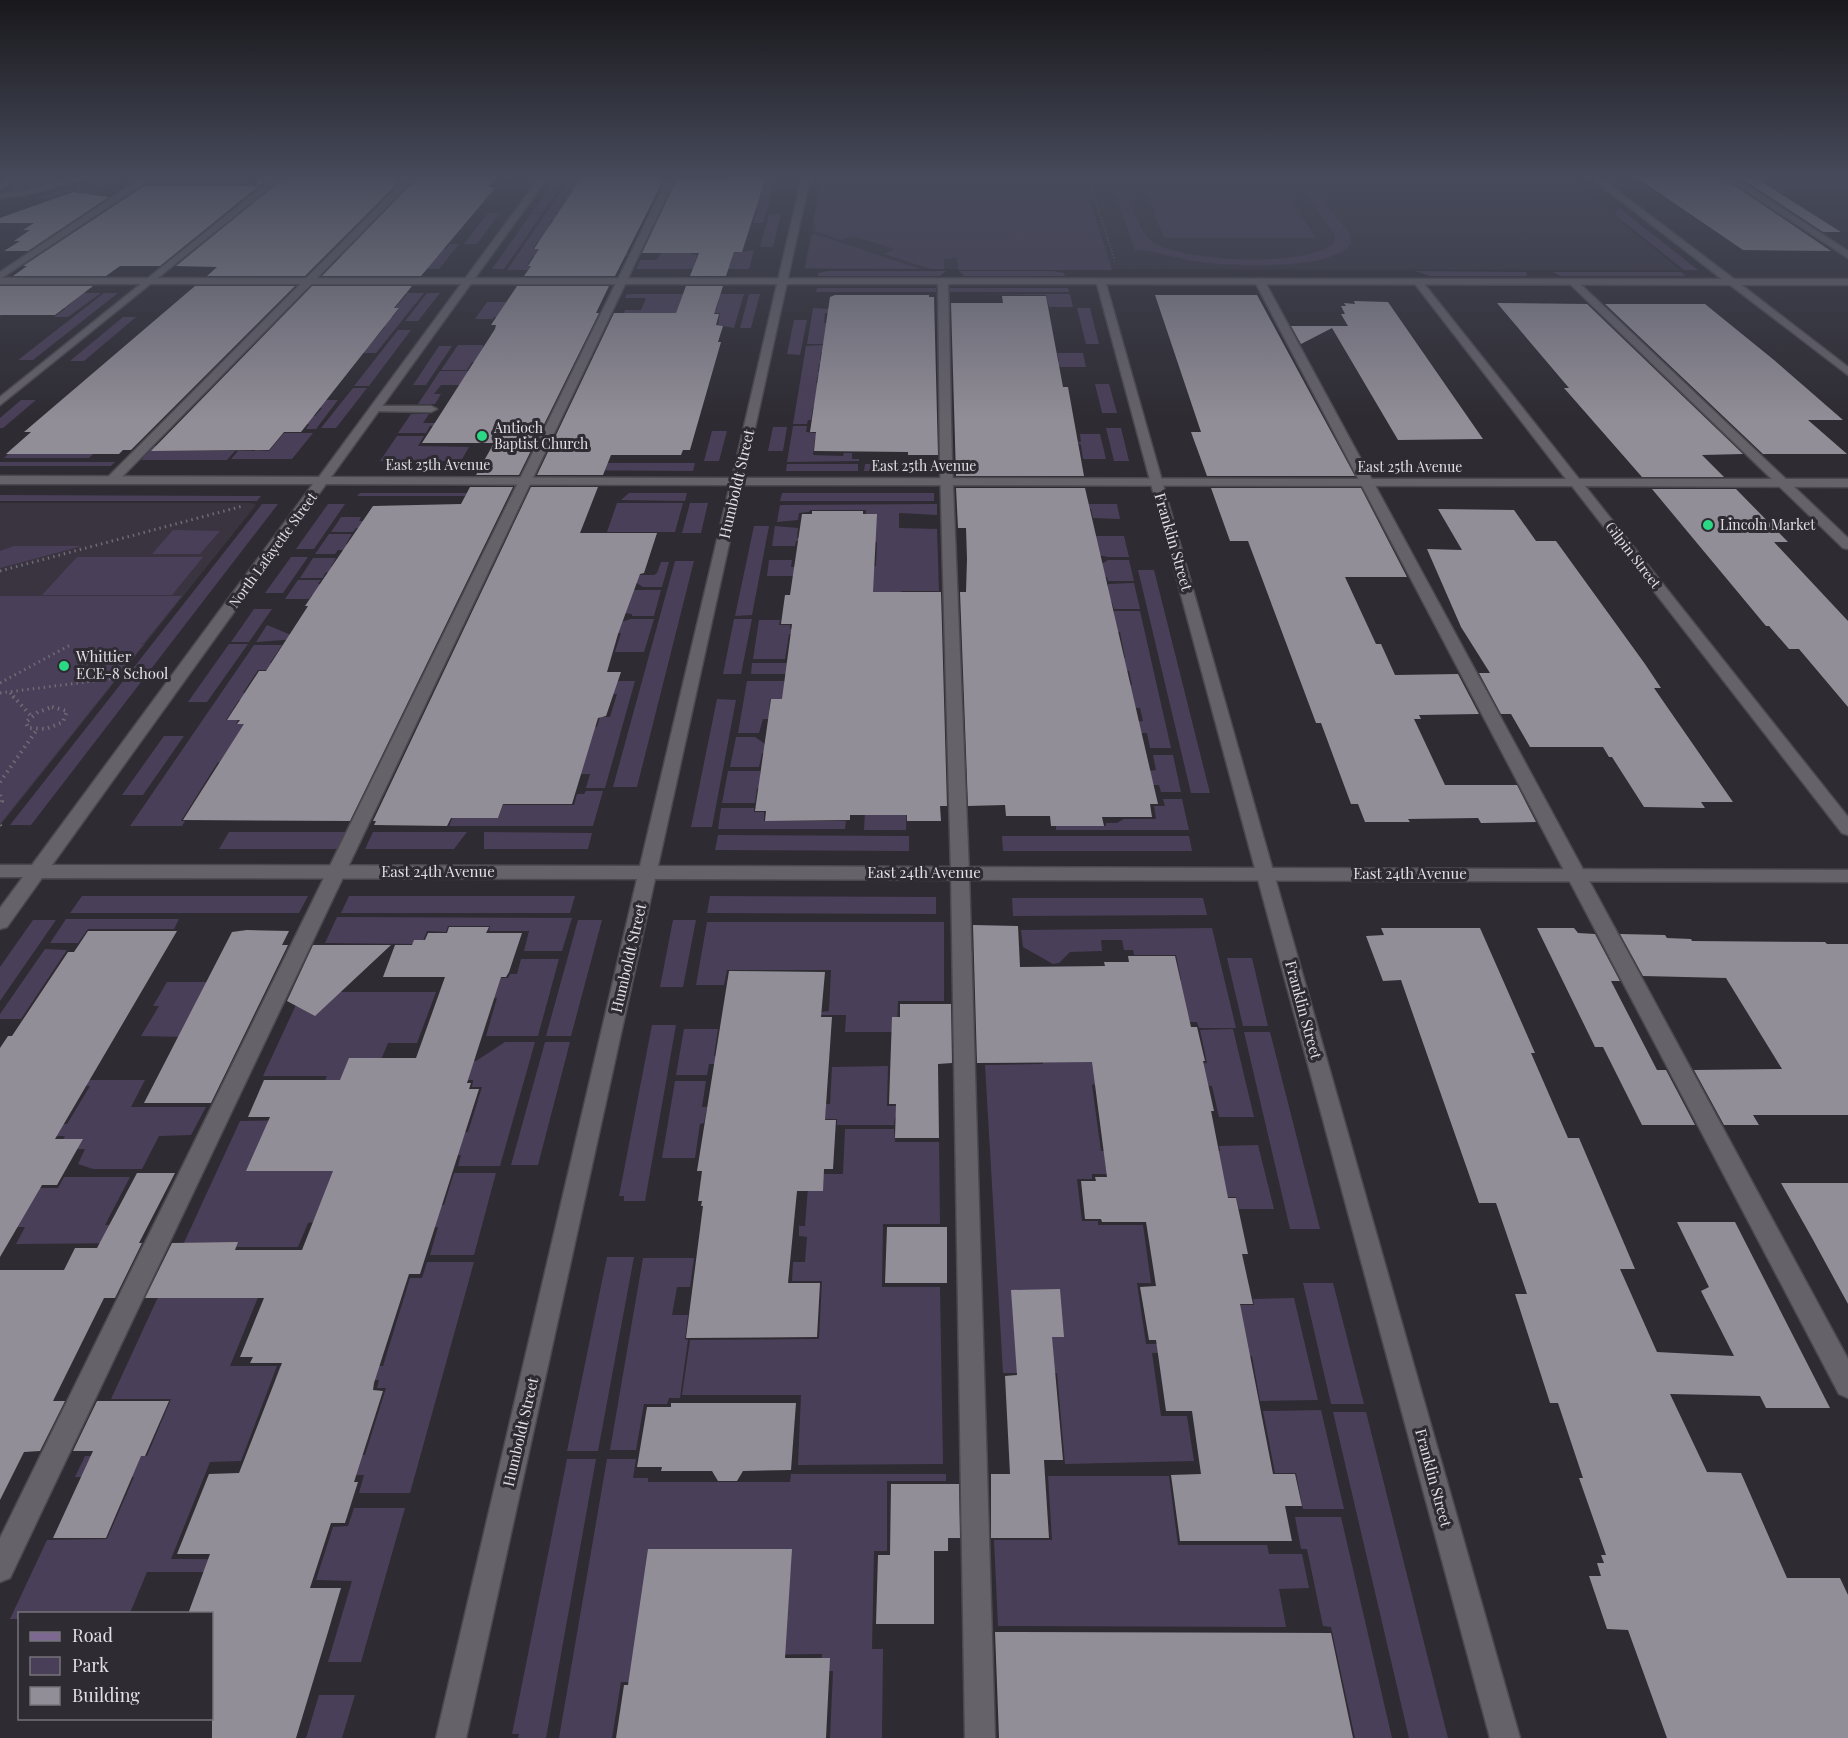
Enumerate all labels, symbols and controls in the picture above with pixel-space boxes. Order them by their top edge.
place label: Antioch Baptist Church [493,418,589,453]
street label: Humboldt Street [714,426,758,540]
marker: Antioch Baptist Church [475,429,489,443]
street label: East 25th Avenue [386,455,490,474]
street label: East 25th Avenue [872,456,976,475]
street label: East 25th Avenue [1358,457,1462,476]
street label: North Lafayette Street [224,487,322,611]
street label: Franklin Street [1150,490,1198,594]
place label: Lincoln Market [1720,515,1816,534]
street label: Gilpin Street [1601,517,1666,593]
marker: Lincoln Market [1701,518,1715,532]
place label: Whittier ECE-8 School [75,646,168,683]
marker: Whittier ECE-8 School [57,659,71,673]
street label: East 24th Avenue [381,861,495,881]
street label: East 24th Avenue [867,862,981,882]
street label: East 24th Avenue [1353,863,1467,883]
street label: Humboldt Street [606,900,650,1014]
street label: Franklin Street [1281,958,1327,1062]
street label: Humboldt Street [498,1374,542,1488]
street label: Franklin Street [1411,1426,1457,1530]
legend [18,1612,213,1720]
text: Road [72,1623,113,1647]
text: Park [72,1653,109,1677]
text: Building [72,1683,140,1707]

